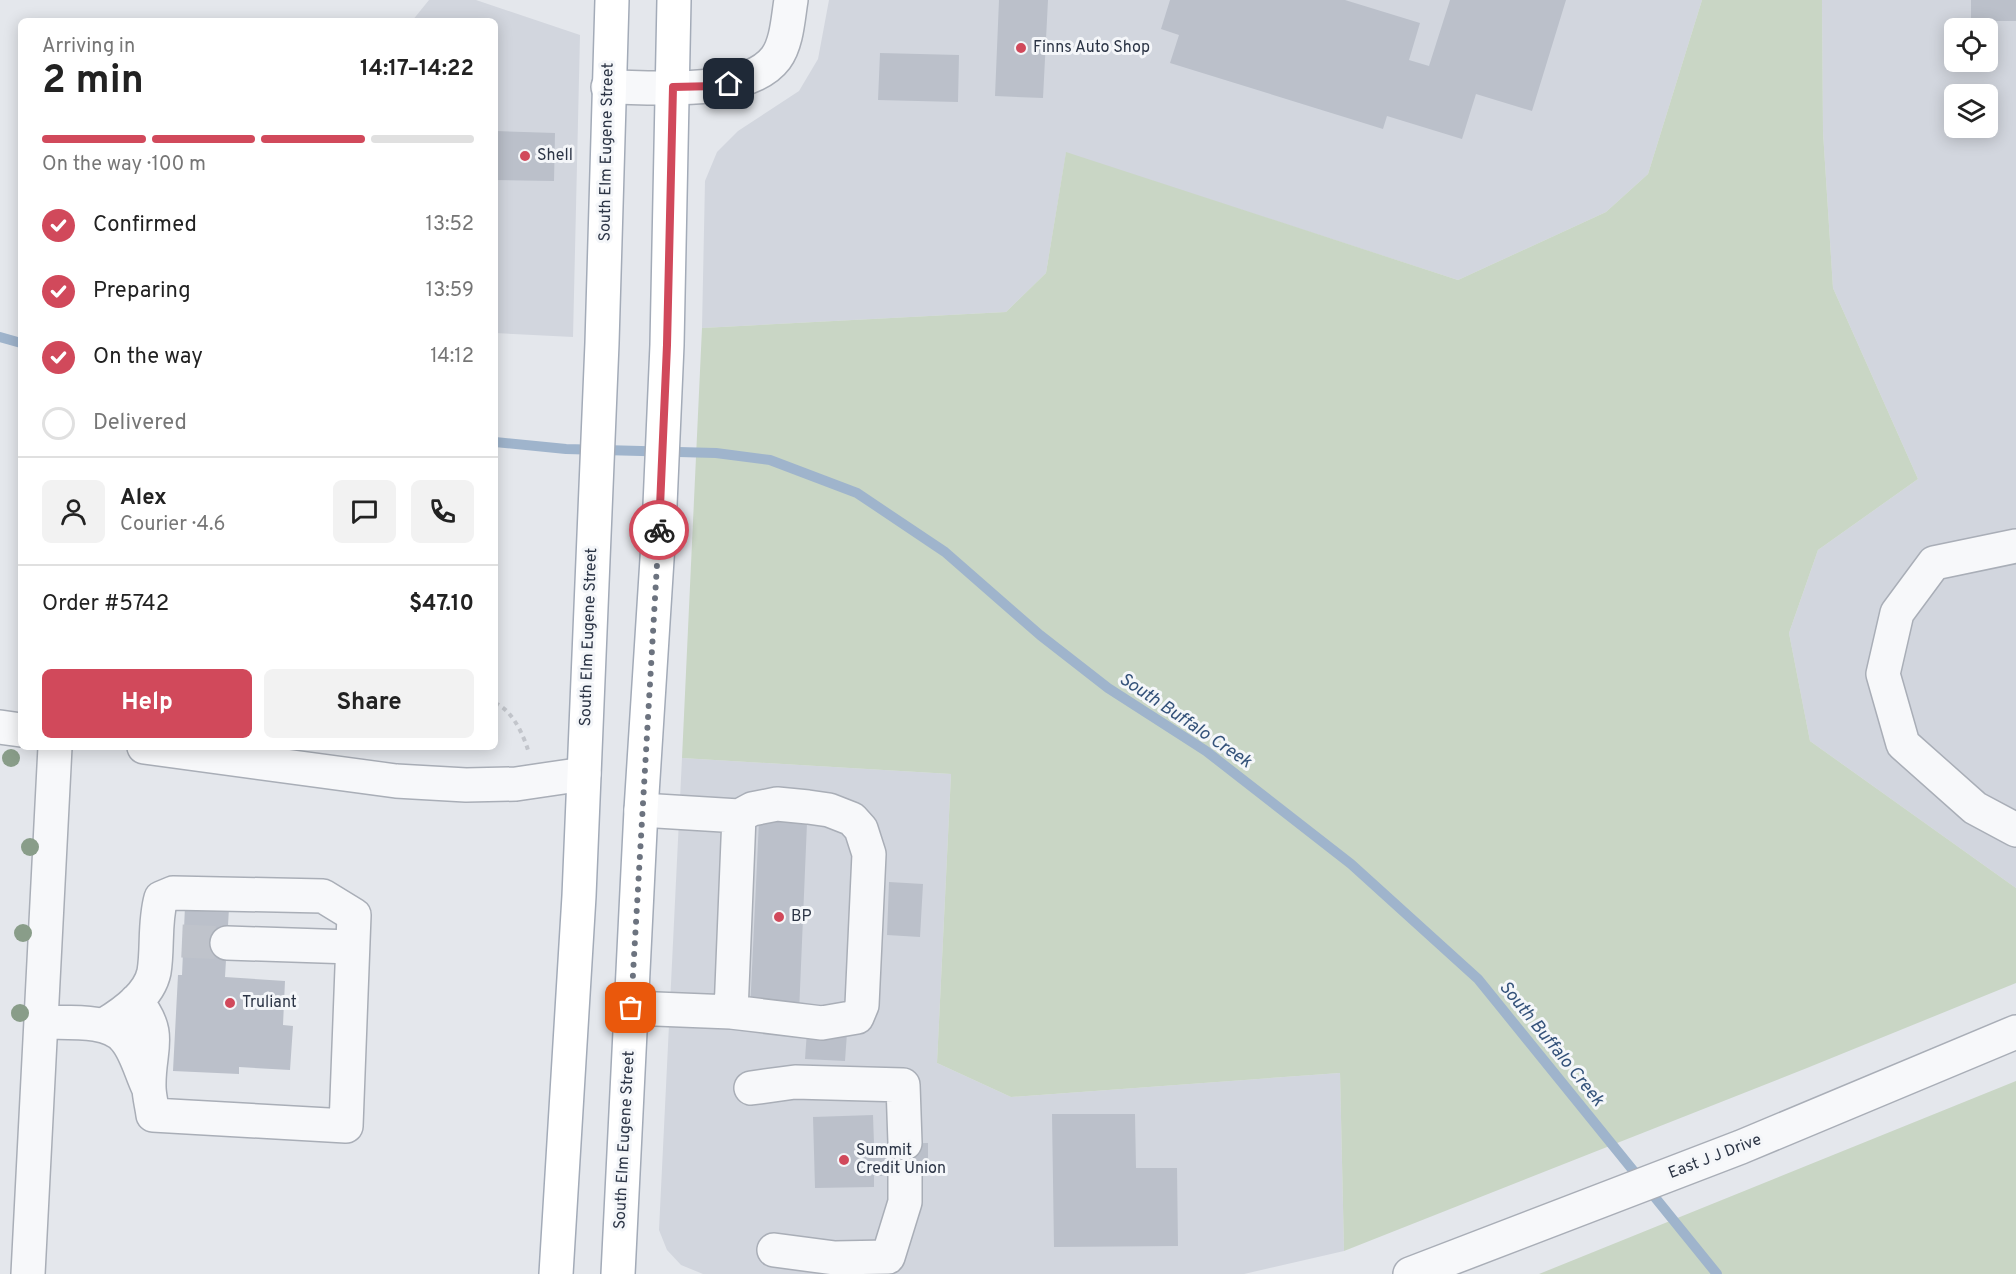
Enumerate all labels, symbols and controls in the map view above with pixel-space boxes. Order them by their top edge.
map controls [1944,18,1998,138]
button: locate [1944,18,1998,72]
text: Arriving in [42,34,135,60]
place label: Finns Auto Shop [1033,38,1150,58]
marker: Finns Auto Shop [1014,41,1028,55]
text: 14:17–14:22 [360,56,474,83]
text: 2 min [42,58,144,107]
pin [703,58,754,109]
street label: South Elm Eugene Street [595,62,619,242]
icon: home [712,67,745,100]
button: layers [1944,84,1998,138]
place label: Shell [537,146,573,166]
marker: Shell [518,149,532,163]
text: On the way · 100 m [42,152,206,178]
icon: check [42,209,75,242]
text: Confirmed [93,212,197,239]
text: 13:52 [425,212,474,238]
icon: check [42,275,75,308]
text: Preparing [93,278,191,305]
text: 13:59 [426,278,474,304]
icon: check [42,341,75,374]
text: On the way [93,344,203,371]
text: 14:12 [430,344,474,370]
text: Delivered [93,410,187,437]
button: person [42,480,105,543]
button: chat [333,480,396,543]
button: phone [411,480,474,543]
text: Alex [120,485,167,512]
courier [629,500,689,560]
text: Courier · 4.6 [120,512,225,538]
icon: bike [643,514,676,547]
street label: South Elm Eugene Street [576,547,602,727]
text: Order #5742 [42,591,169,618]
text: $47.10 [409,591,474,618]
water label: South Buffalo Creek [1114,668,1256,774]
button: Help [42,669,252,738]
button: Share [264,669,474,738]
place label: BP [791,907,812,927]
marker: BP [772,910,786,924]
water label: South Buffalo Creek [1493,977,1609,1112]
pin [605,982,656,1033]
icon: bag [614,991,647,1024]
place label: Truliant [242,993,297,1013]
marker: Truliant [223,996,237,1010]
street label: South Elm Eugene Street [610,1050,640,1230]
street label: East J J Drive [1666,1130,1764,1184]
place label: Summit Credit Union [856,1141,946,1179]
marker: Summit Credit Union [837,1153,851,1167]

